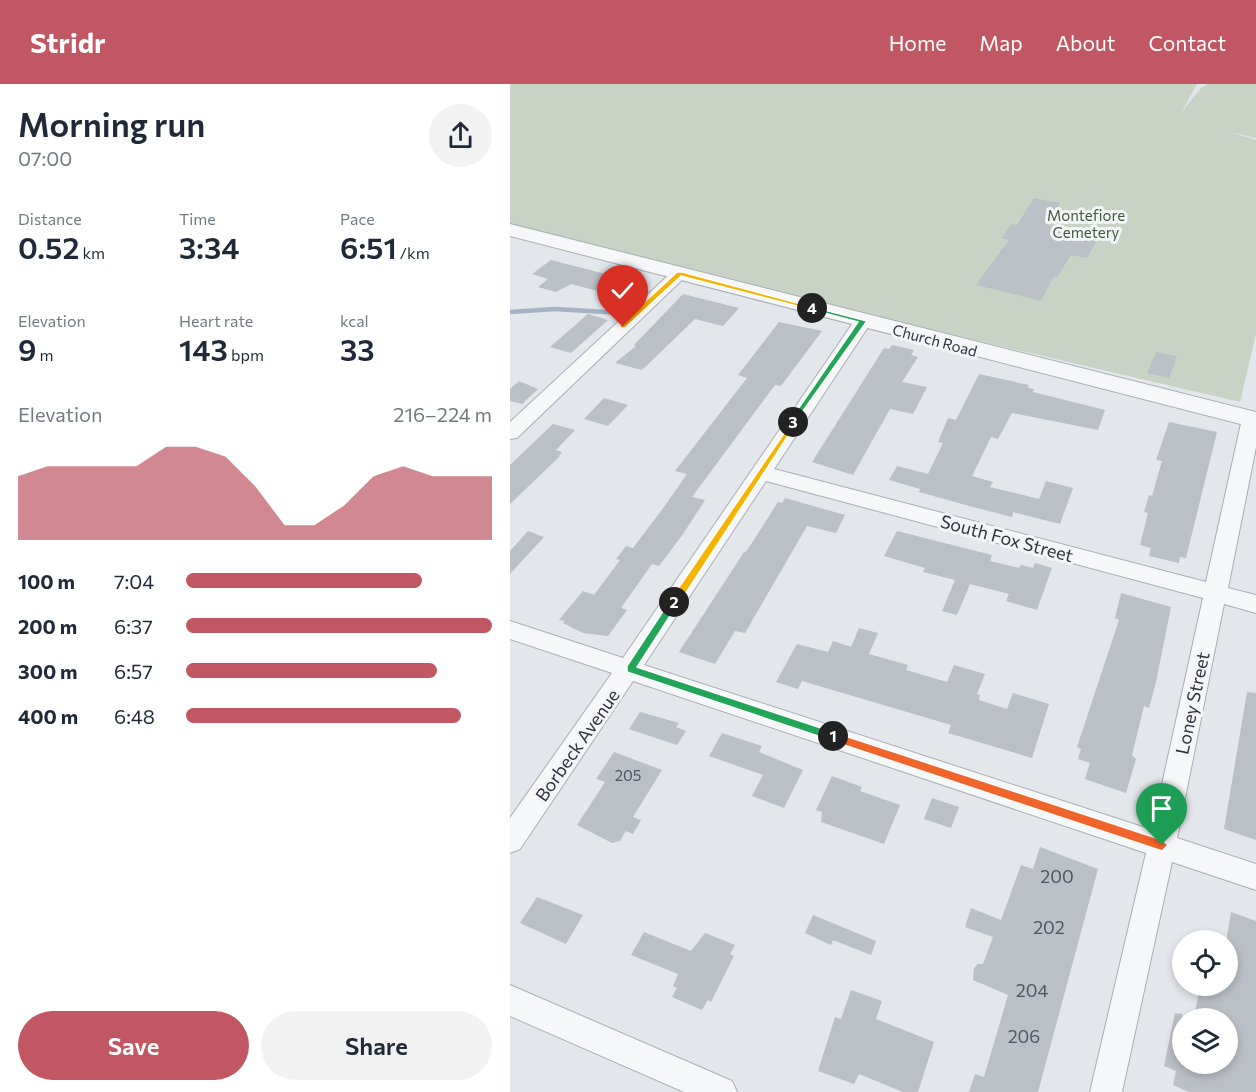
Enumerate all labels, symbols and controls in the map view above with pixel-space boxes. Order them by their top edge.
text: Stridr [30,25,106,59]
text: Home [889,30,946,55]
text: Map [979,30,1023,55]
text: About [1056,30,1115,55]
text: Contact [1148,30,1226,55]
text: Morning run [18,103,205,144]
button: share [429,104,492,167]
text: 07:00 [18,146,72,170]
park label: Montefiore Cemetery [1047,206,1125,241]
text: Distance [18,209,82,228]
text: Time [179,209,216,228]
text: Pace [340,209,375,228]
text: 0.52 [18,228,79,265]
text: 3:34 [179,228,240,265]
text: 6:51 [340,228,397,265]
text: km [79,243,105,262]
text: /km [397,243,430,262]
pin [597,265,648,327]
icon: check [606,274,639,307]
pin: 4 [797,293,827,323]
text: 4 [807,298,817,317]
text: Elevation [18,311,86,330]
text: Heart rate [179,311,253,330]
text: kcal [340,311,369,330]
street label: Church Road [891,320,979,360]
text: 9 [18,330,36,367]
text: 143 [179,330,228,367]
text: 33 [340,330,375,367]
text: m [36,345,53,364]
text: bpm [228,345,264,364]
text: Elevation [18,402,103,426]
text: 216–224 m [393,402,492,426]
pin: 3 [778,407,808,437]
text: 3 [788,412,798,431]
street label: South Fox Street [938,510,1076,566]
text: 100 m [18,569,75,593]
text: 7:04 [114,569,154,593]
pin: 2 [659,587,689,617]
text: 2 [669,592,679,611]
text: 200 m [18,614,77,638]
text: 6:37 [114,614,153,638]
street label: Loney Street [1170,650,1214,756]
text: 300 m [18,659,78,683]
text: 6:57 [114,659,153,683]
street label: Borbeck Avenue [530,685,624,805]
text: 400 m [18,704,78,728]
text: 6:48 [114,704,155,728]
pin: 1 [818,721,848,751]
text: 1 [829,726,837,745]
house number: 205 [615,766,641,784]
pin [1136,783,1187,845]
icon: arrive [1145,792,1178,825]
house number: 200 [1040,865,1074,887]
house number: 202 [1033,916,1065,938]
map controls [1172,930,1238,1074]
button: locate [1172,930,1238,996]
house number: 204 [1016,979,1048,1001]
button: layers [1172,1008,1238,1074]
button: Save [18,1011,249,1080]
button: Share [261,1011,492,1080]
house number: 206 [1008,1025,1040,1047]

